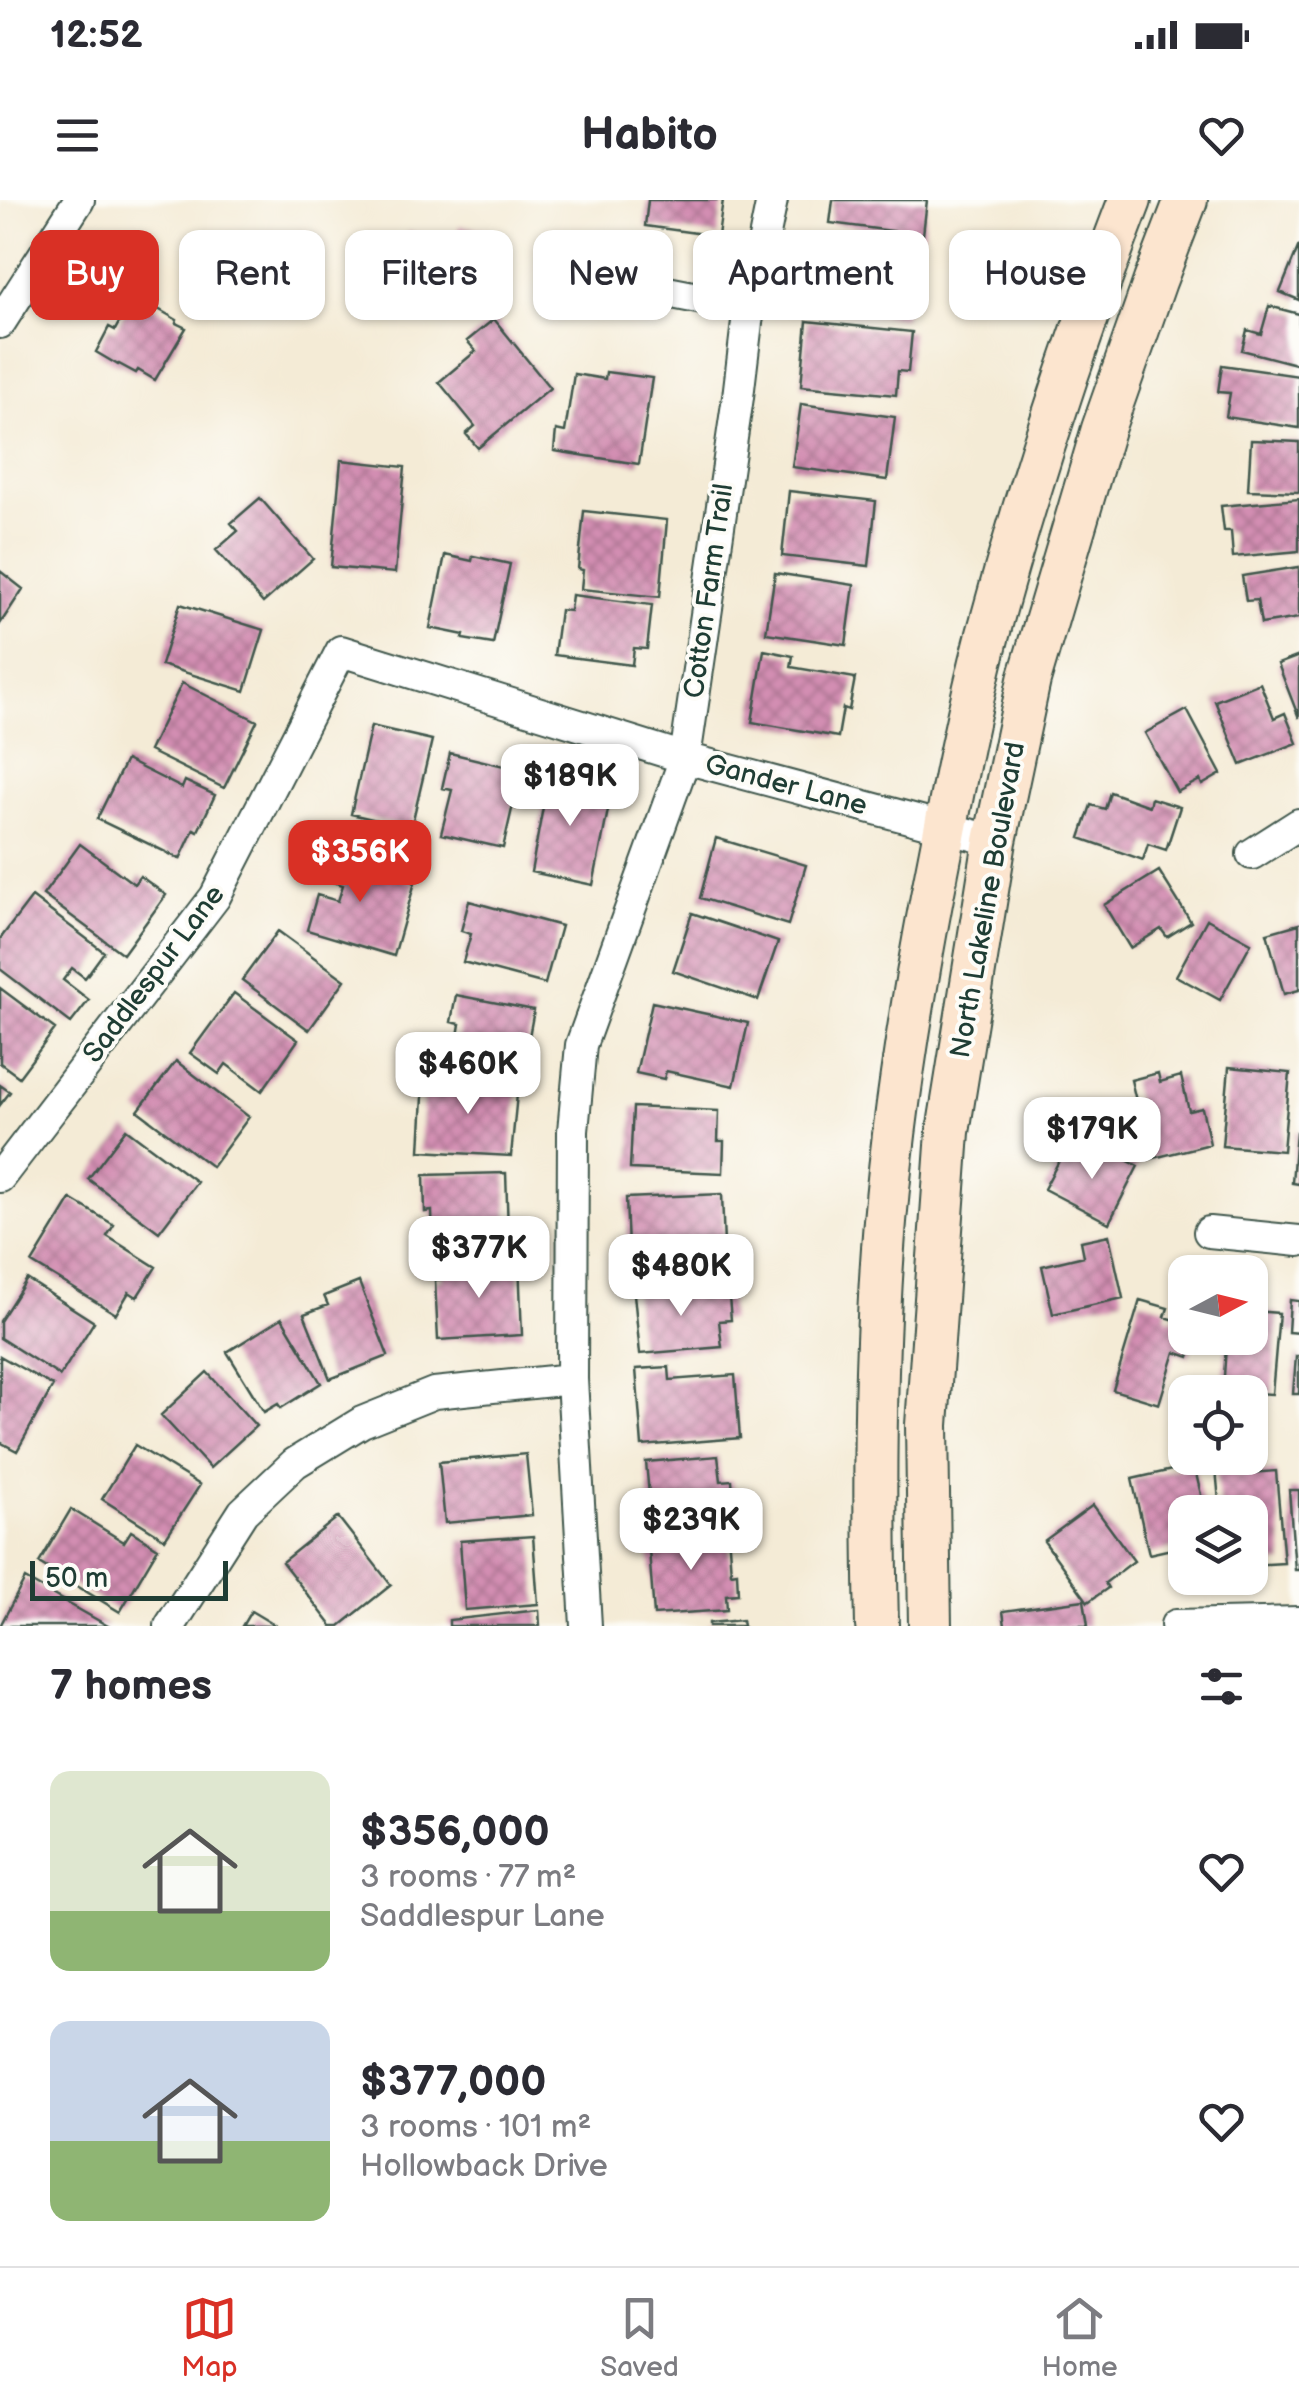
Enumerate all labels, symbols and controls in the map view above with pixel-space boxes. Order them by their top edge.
text: 12:52 [50,13,143,58]
icon: menu [50,108,105,163]
text: Habito [581,108,718,163]
icon: heart [1194,108,1249,163]
chip: Buy [30,230,159,320]
chip: Rent [179,230,325,320]
chip: Filters [345,230,513,320]
chip: New [533,230,673,320]
chip: Apartment [693,230,929,320]
chip: House [949,230,1121,320]
street label: Cotton Farm Trail [678,482,740,700]
street label: North Lakeline Boulevard [944,739,1032,1061]
pin: $189K [500,744,640,829]
street label: Gander Lane [701,748,871,822]
text: $189K [523,757,617,796]
pin: $356K [290,820,430,905]
text: $356K [310,833,410,872]
street label: Saddlespur Lane [76,879,232,1069]
pin: $460K [398,1032,538,1117]
text: $460K [417,1045,519,1084]
pin: $179K [1022,1097,1162,1182]
text: $179K [1046,1110,1138,1149]
pin: $377K [409,1216,549,1301]
text: $377K [431,1229,527,1268]
pin: $480K [611,1234,751,1319]
text: $480K [631,1247,731,1286]
north arrow [1168,1255,1268,1355]
map controls [1168,1255,1268,1595]
button: locate [1168,1375,1268,1475]
pin: $239K [621,1488,761,1573]
button: layers [1168,1495,1268,1595]
text: $239K [642,1501,740,1540]
scale bar [30,1556,228,1600]
text: 50 m [45,1562,108,1595]
icon: filters [1194,1659,1249,1714]
text: 7 homes [50,1661,212,1712]
text: $356,000 [360,1807,550,1858]
icon: home [130,1811,250,1931]
icon: heart [1194,1844,1249,1899]
text: 3 rooms · 77 m² [360,1858,576,1897]
text: Saddlespur Lane [360,1897,605,1936]
text: $377,000 [360,2057,546,2108]
icon: home [130,2061,250,2181]
icon: heart [1194,2094,1249,2149]
text: 3 rooms · 101 m² [360,2108,591,2147]
text: Hollowback Drive [360,2147,608,2186]
tab: Map [181,2291,238,2384]
tab: Saved [600,2291,679,2384]
tab: Home [1042,2291,1118,2384]

